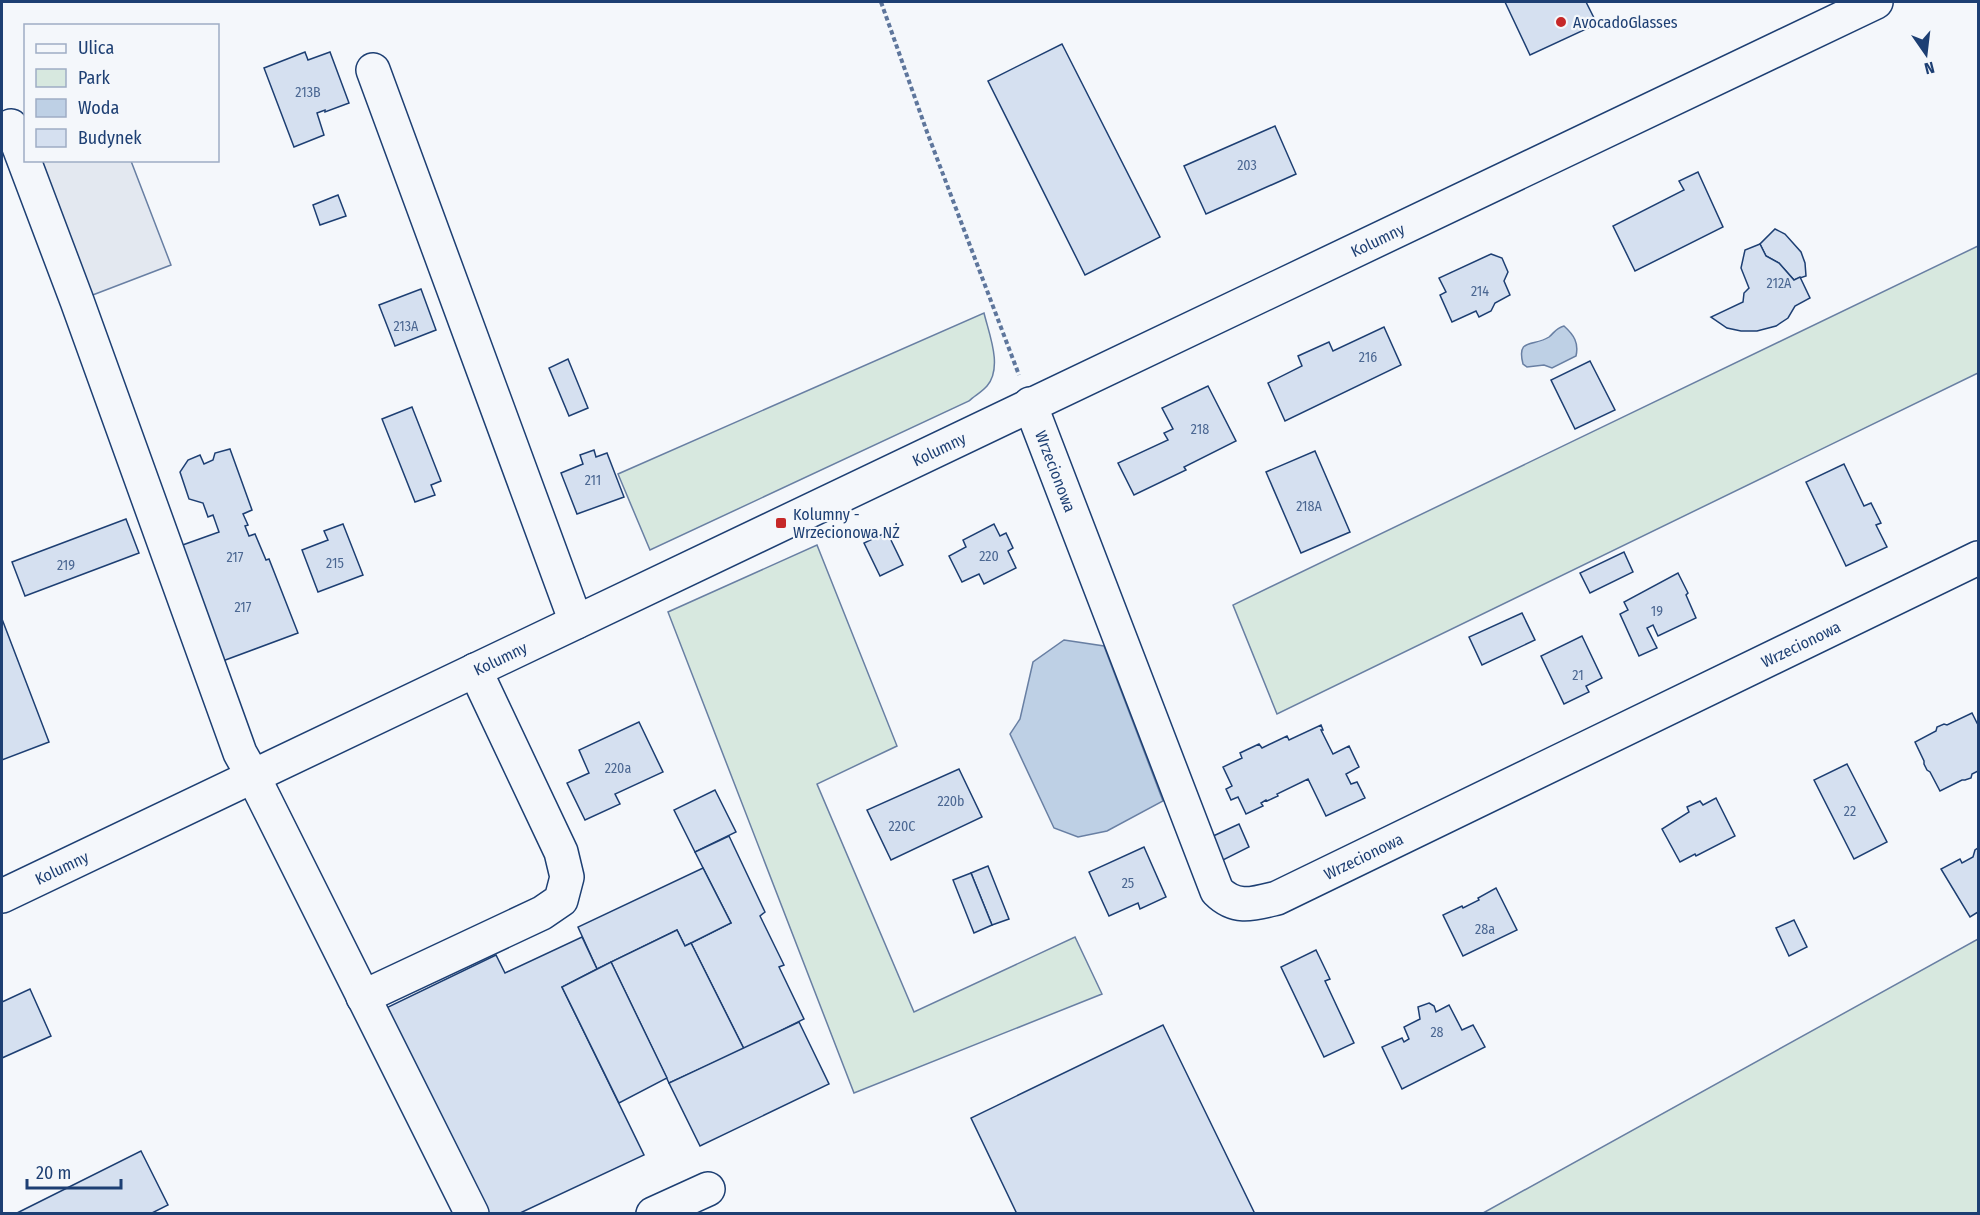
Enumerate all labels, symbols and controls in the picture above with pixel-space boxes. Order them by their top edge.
place label: AvocadoGlasses [1573,13,1678,32]
marker: AvocadoGlasses [1554,15,1568,29]
legend [24,24,219,162]
north arrow [1896,24,1956,84]
text: Ulica [78,37,114,59]
text: N [1923,58,1936,78]
text: Park [78,67,111,89]
house number: 213B [295,84,321,101]
text: Woda [78,97,119,119]
text: Budynek [78,127,142,149]
house number: 203 [1237,157,1257,174]
street label: Kolumny [1348,219,1408,261]
house number: 212A [1767,275,1792,292]
house number: 214 [1471,283,1489,300]
house number: 213A [393,318,419,335]
house number: 216 [1359,349,1377,366]
house number: 218 [1191,421,1209,438]
street label: Kolumny [909,428,969,470]
street label: Wrzecionowa [1032,428,1080,515]
house number: 211 [585,472,601,489]
house number: 218A [1296,498,1322,515]
place label: Kolumny - Wrzecionowa NŻ [793,505,900,542]
marker: Kolumny - Wrzecionowa NŻ [774,516,788,530]
house number: 220 [979,548,999,565]
house number: 217 [227,549,244,566]
house number: 215 [326,555,344,572]
house number: 219 [57,557,75,574]
house number: 217 [235,599,252,616]
house number: 19 [1651,603,1663,620]
street label: Wrzecionowa [1758,617,1844,671]
street label: Kolumny [470,637,531,679]
house number: 21 [1572,667,1584,684]
house number: 220a [605,760,631,777]
house number: 220b [937,793,965,810]
house number: 22 [1844,803,1856,820]
house number: 220C [889,818,915,835]
street label: Wrzecionowa [1321,829,1406,883]
street label: Kolumny [32,846,92,888]
house number: 25 [1122,875,1134,892]
house number: 28a [1475,921,1495,938]
house number: 28 [1430,1024,1444,1041]
scale bar [27,1152,122,1190]
text: 20 m [36,1162,71,1184]

